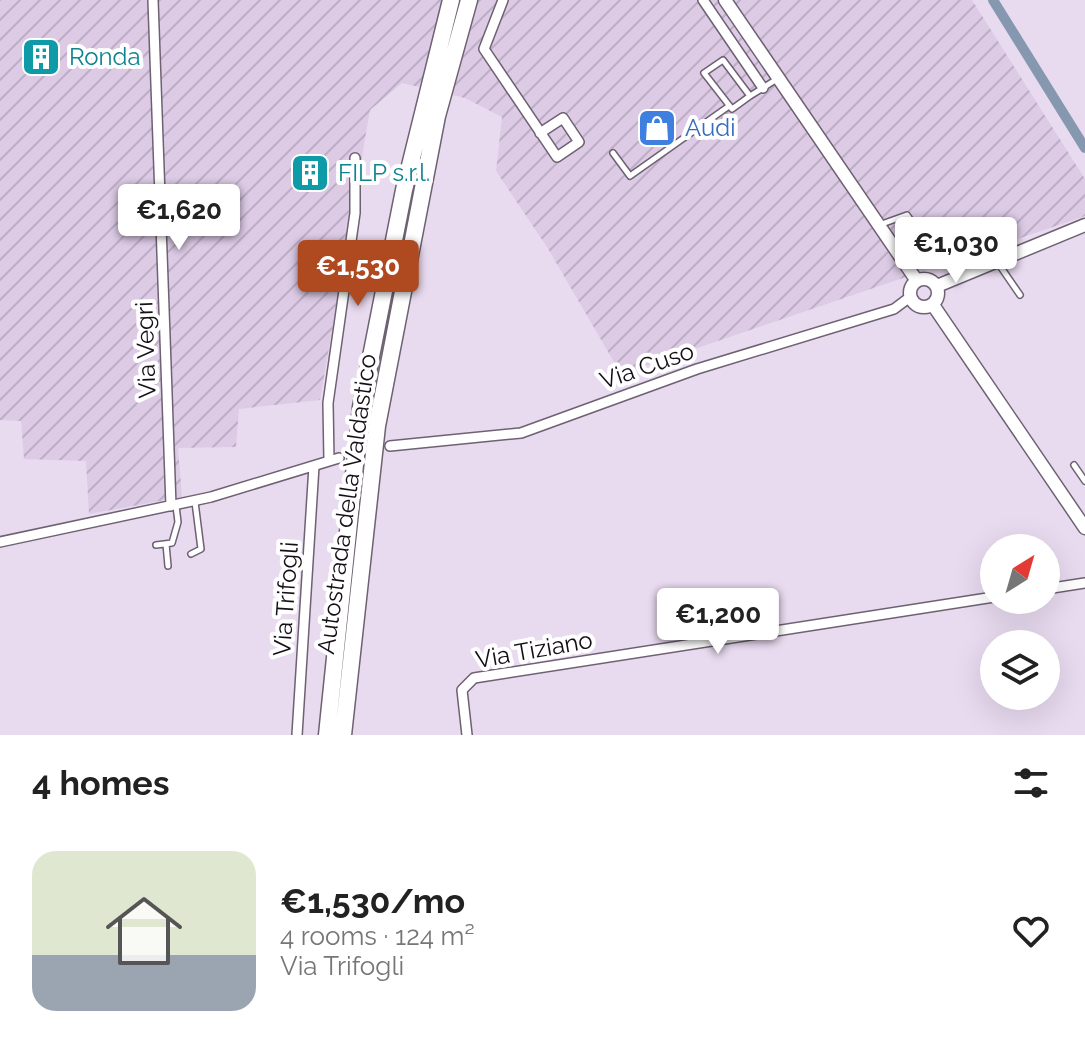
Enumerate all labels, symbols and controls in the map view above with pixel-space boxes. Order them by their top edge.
building icon: Ronda [20,36,62,78]
place label: Ronda [69,42,141,71]
shop icon: Audi [636,107,678,149]
place label: Audi [685,113,735,142]
building icon: FILP s.r.l. [289,152,331,194]
place label: FILP s.r.l. [338,158,430,187]
pin: €1,620 [114,184,244,252]
text: €1,620 [136,195,222,225]
pin: €1,030 [891,217,1021,285]
text: €1,030 [913,228,999,258]
pin: €1,530 [293,240,423,308]
text: €1,530 [316,251,400,281]
street label: Via Vegri [129,301,162,399]
street label: Via Cuso [596,336,698,395]
street label: Autostrada della Valdastico [311,352,382,656]
north arrow [980,534,1060,614]
map controls [980,534,1060,710]
street label: Via Trifogli [267,541,304,657]
pin: €1,200 [653,588,783,656]
text: €1,200 [675,599,761,629]
street label: Via Tiziano [473,625,595,674]
button: layers [980,630,1060,710]
icon: filters [1009,761,1053,805]
text: 4 homes [32,763,170,803]
text: €1,530/mo [280,881,465,921]
icon: home [96,883,192,979]
icon: heart [1009,909,1053,953]
text: 4 rooms · 124 m² [280,921,475,951]
text: Via Trifogli [280,951,404,981]

